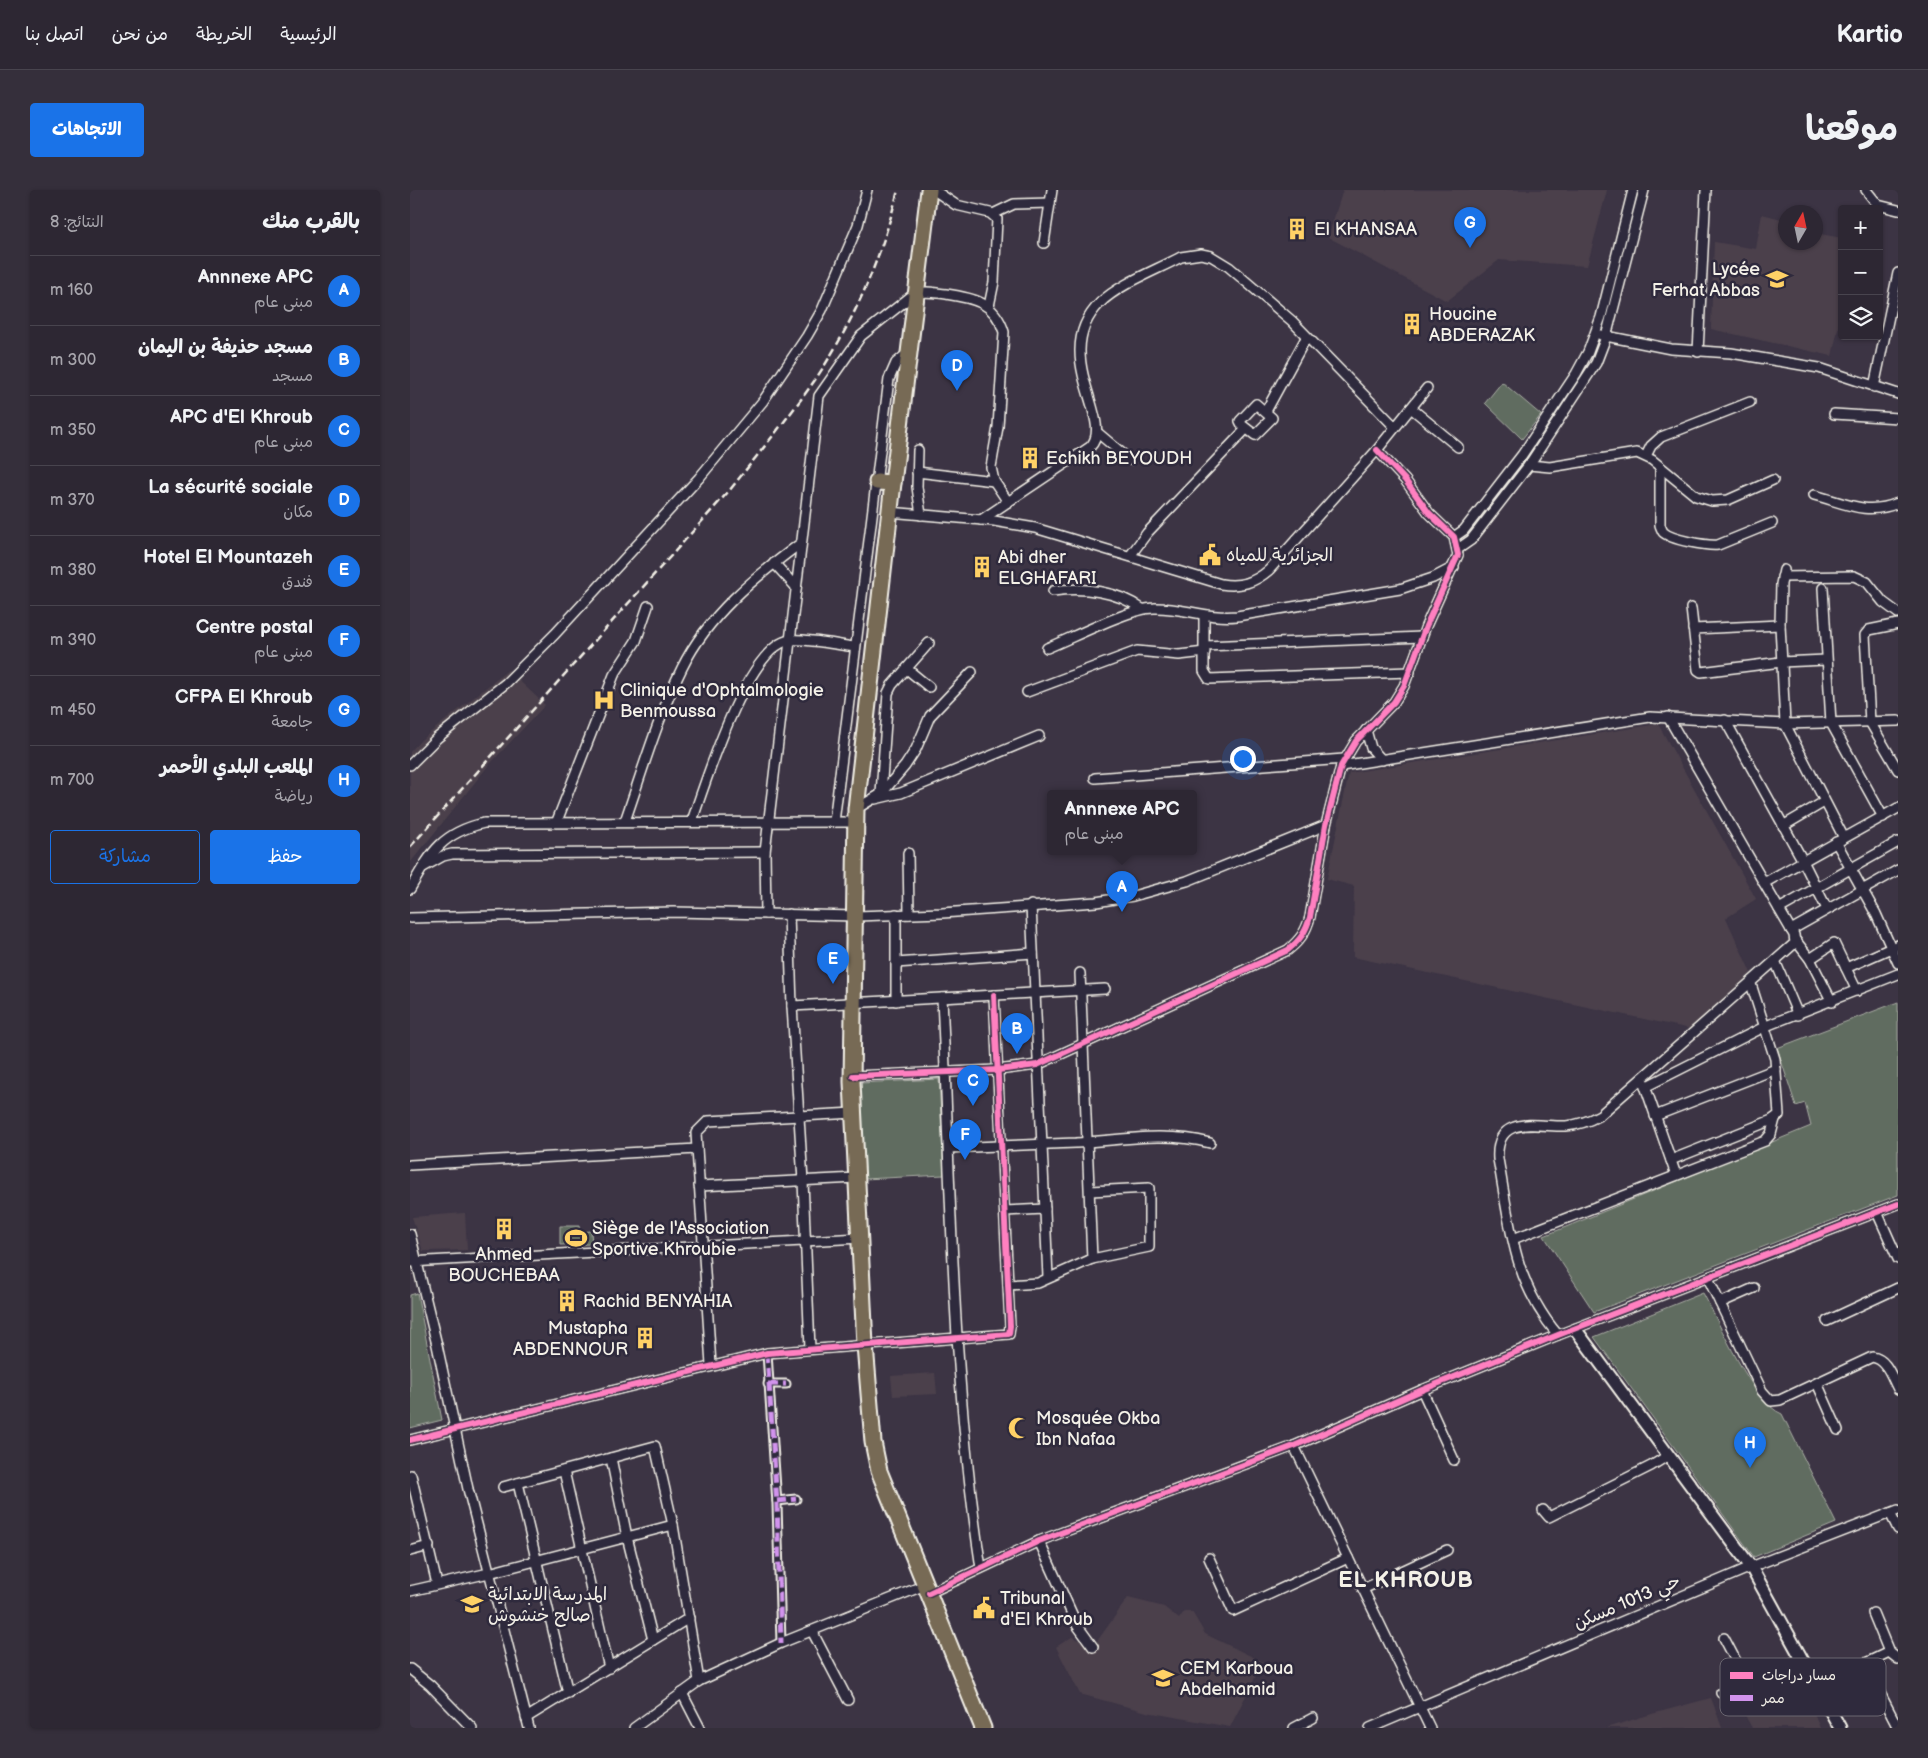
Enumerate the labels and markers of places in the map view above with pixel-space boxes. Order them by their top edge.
pin: G [1454,207,1486,248]
building icon: El KHANSAA [1284,216,1310,242]
place label: El KHANSAA [1314,219,1417,240]
place label: Lycée Ferhat Abbas [1652,259,1760,301]
school or university icon: Lycée Ferhat Abbas [1764,266,1790,292]
place label: Houcine ABDERAZAK [1429,304,1535,346]
building icon: Houcine ABDERAZAK [1399,311,1425,337]
pin: D [941,350,973,391]
building icon: Echikh BEYOUDH [1017,445,1043,471]
place label: Echikh BEYOUDH [1046,448,1192,469]
public building icon: الجزائرية للمياه [1197,542,1223,568]
place label: الجزائرية للمياه [1226,545,1333,566]
place label: Abi dher ELGHAFARI [998,547,1097,589]
building icon: Abi dher ELGHAFARI [969,554,995,580]
place label: Clinique d'Ophtalmologie Benmoussa [620,680,824,722]
hospital icon: Clinique d'Ophtalmologie Benmoussa [591,687,617,713]
pin: A [1106,871,1138,912]
pin: E [817,943,849,984]
pin: B [1001,1013,1033,1054]
pin: C [957,1065,989,1106]
pin: F [949,1119,981,1160]
building icon: Ahmed BOUCHEBAA [491,1216,517,1242]
place label: Siège de l'Association Sportive Khroubie [592,1218,769,1260]
sports icon: Siège de l'Association Sportive Khroubie [563,1225,589,1251]
place label: Ahmed BOUCHEBAA [448,1244,560,1286]
building icon: Rachid BENYAHIA [554,1288,580,1314]
place label: Rachid BENYAHIA [583,1291,732,1312]
place label: Mustapha ABDENNOUR [513,1318,628,1360]
building icon: Mustapha ABDENNOUR [632,1325,658,1351]
place label: Mosquée Okba Ibn Nafaa [1036,1408,1160,1450]
mosque icon: Mosquée Okba Ibn Nafaa [1006,1415,1032,1441]
pin: H [1734,1427,1766,1468]
place label: المدرسة الابتدائية صالح خنشوش [488,1584,607,1627]
place label: Tribunal d'El Khroub [1000,1588,1093,1630]
school or university icon: المدرسة الابتدائية صالح خنشوش [459,1591,485,1617]
public building icon: Tribunal d'El Khroub [971,1595,997,1621]
place label: CEM Karboua Abdelhamid [1180,1658,1294,1700]
school or university icon: CEM Karboua Abdelhamid [1150,1665,1176,1691]

